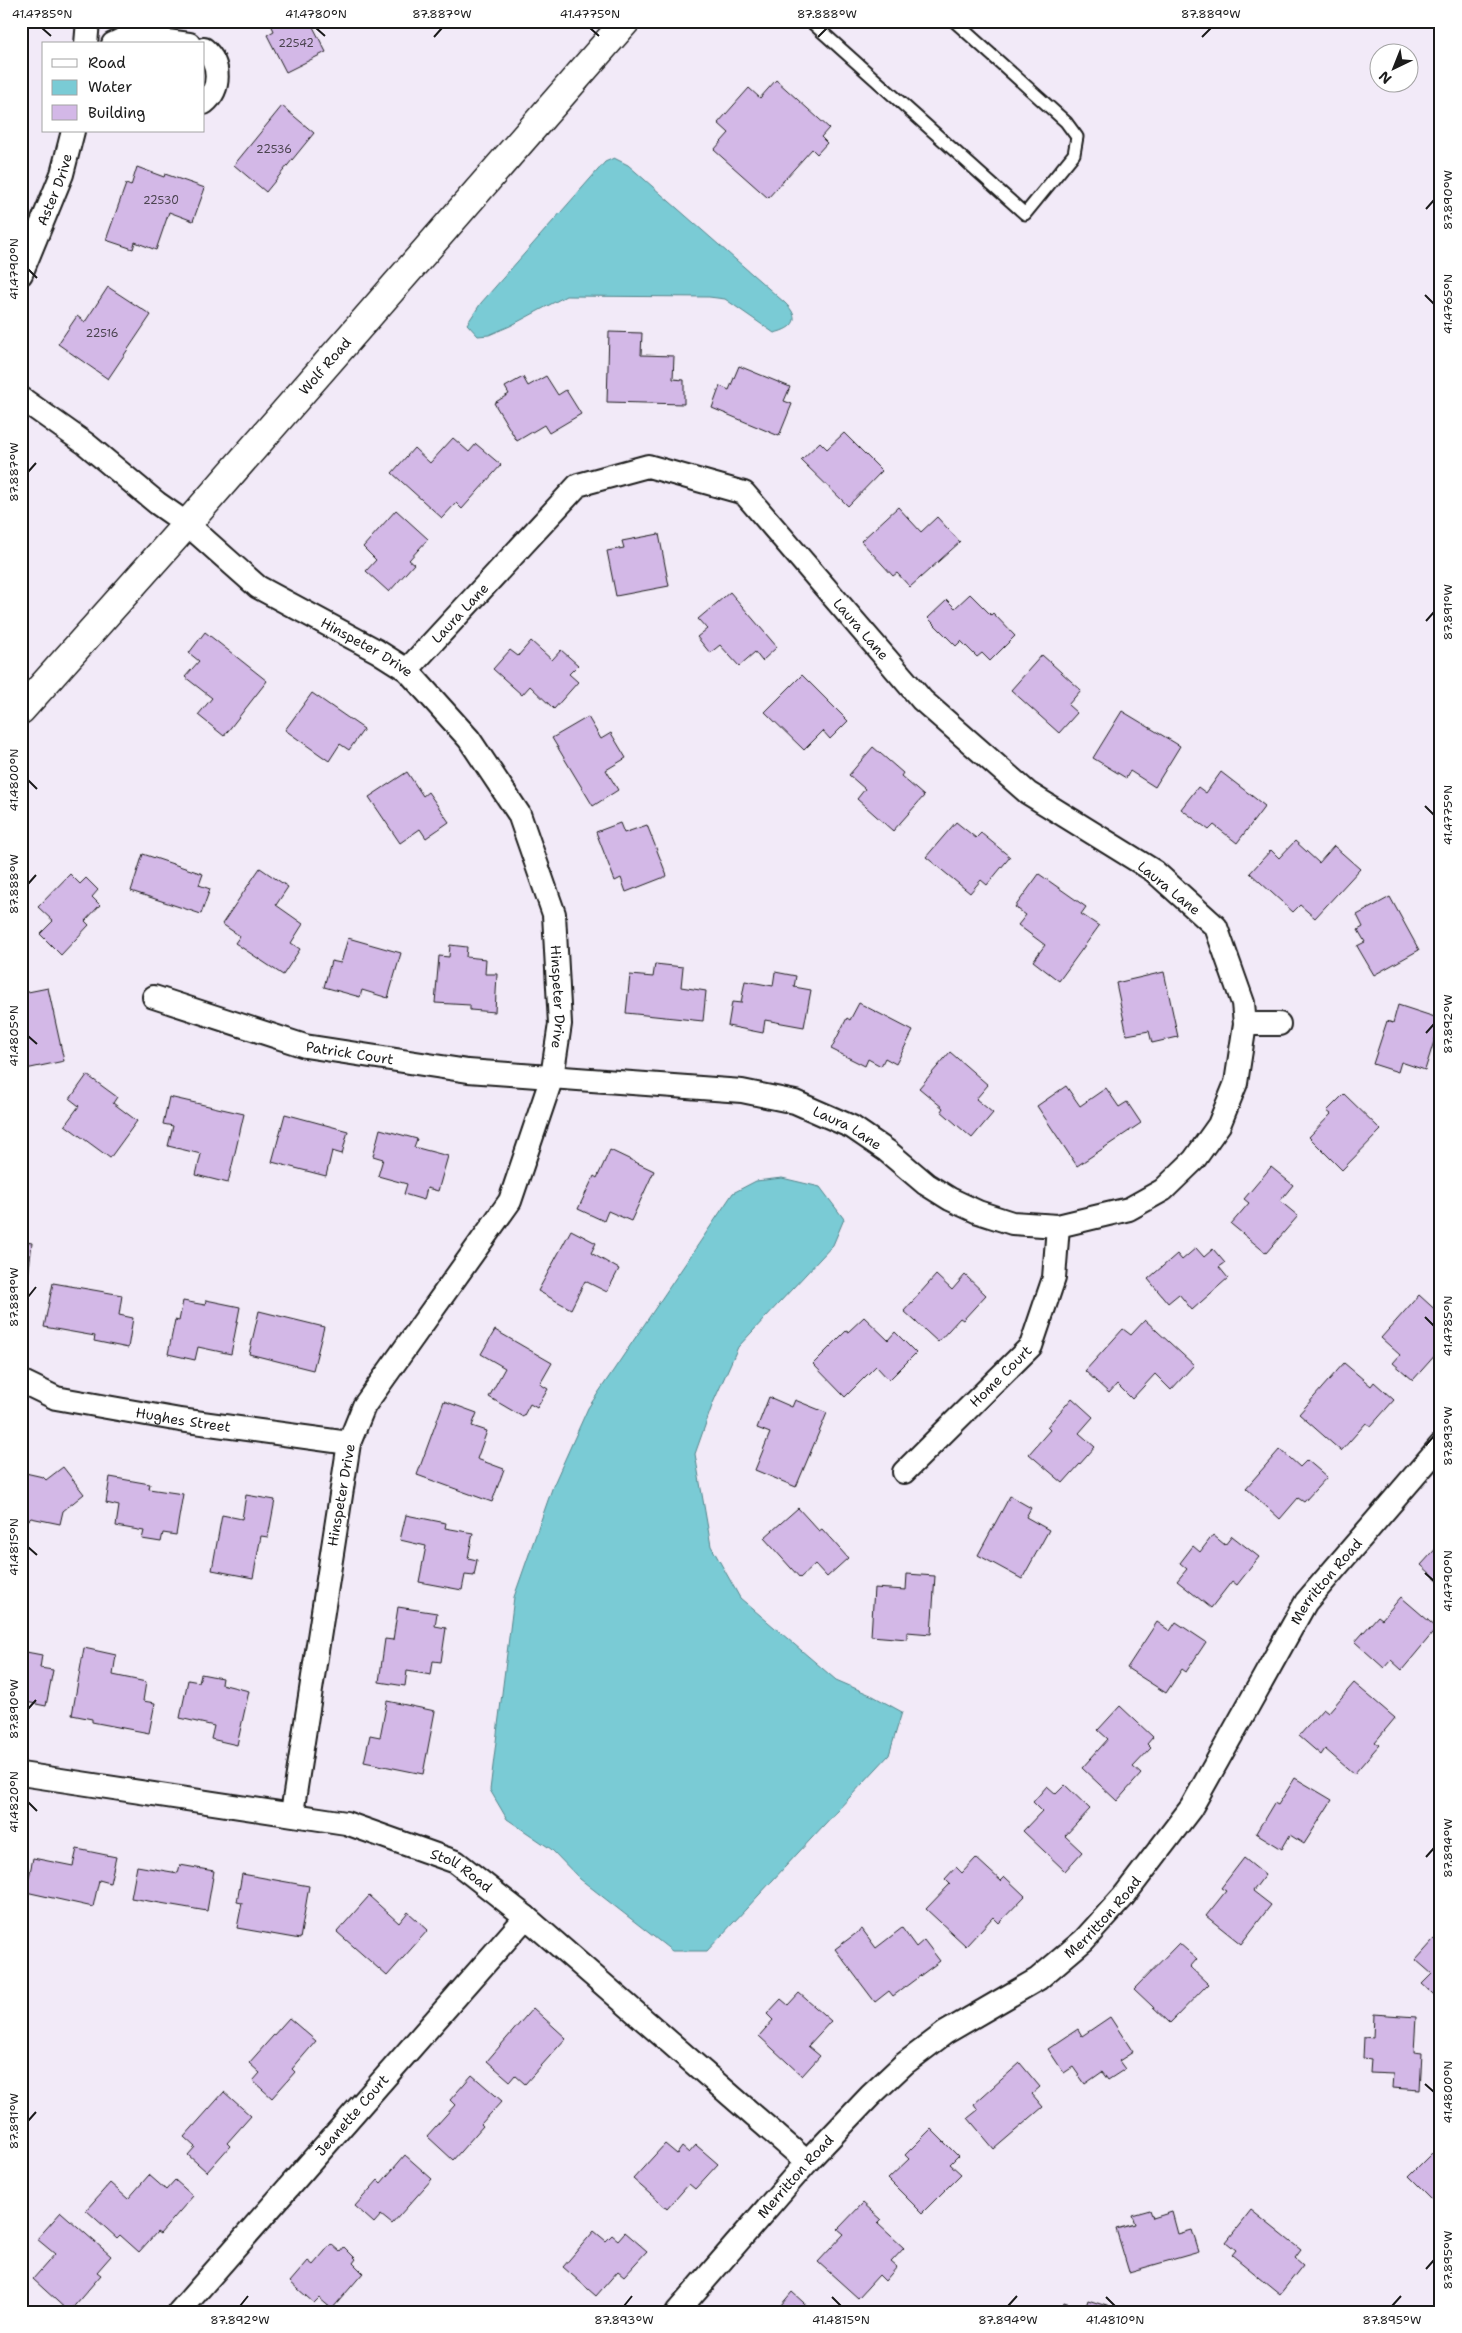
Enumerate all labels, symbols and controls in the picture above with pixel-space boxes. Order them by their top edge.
text: 41.4785°N [12,6,72,22]
text: 41.4780°N [285,6,347,22]
text: 87.887°W [412,6,472,22]
text: 41.4775°N [560,6,620,22]
text: 87.888°W [797,6,857,22]
text: 87.889°W [1181,6,1241,22]
house number: 22542 [278,36,314,51]
legend [42,42,205,132]
north arrow [1370,42,1420,92]
text: Road [88,53,126,73]
text: N [1375,67,1395,88]
text: Water [88,77,132,97]
text: Building [88,103,145,123]
house number: 22536 [256,142,292,157]
street label: Aster Drive [33,151,76,228]
text: 87.890°W [1440,170,1456,230]
house number: 22530 [143,193,179,208]
text: 41.4790°N [6,238,22,300]
text: 41.4765°N [1440,274,1456,334]
house number: 22516 [86,326,118,341]
street label: Wolf Road [295,333,355,399]
text: 87.887°W [6,442,22,502]
street label: Laura Lane [428,579,492,647]
text: 87.891°W [1440,584,1456,640]
street label: Laura Lane [829,594,893,664]
street label: Hinspeter Drive [318,613,418,680]
text: 41.4800°N [6,749,22,811]
text: 41.4775°N [1440,785,1456,845]
text: 87.888°W [6,854,22,914]
street label: Laura Lane [1134,857,1204,919]
street label: Hinspeter Drive [547,945,569,1050]
text: 87.892°W [1440,994,1456,1054]
text: 41.4805°N [6,1005,22,1067]
street label: Patrick Court [305,1037,395,1068]
street label: Laura Lane [810,1102,885,1154]
text: 87.889°W [6,1267,22,1327]
text: 41.4785°N [1440,1296,1456,1356]
street label: Home Court [966,1342,1035,1411]
street label: Hughes Street [134,1403,232,1436]
text: 87.893°W [1440,1406,1456,1466]
street label: Hinspeter Drive [323,1442,359,1548]
text: 41.4815°N [6,1518,22,1576]
street label: Merritton Road [1286,1534,1366,1628]
text: 41.4790°N [1440,1550,1456,1612]
text: 87.890°W [6,1679,22,1739]
text: 41.4820°N [6,1771,22,1833]
text: 87.894°W [1440,1818,1456,1878]
street label: Stoll Road [428,1845,496,1896]
street label: Merritton Road [1060,1872,1145,1962]
text: 41.4800°N [1440,2061,1456,2123]
street label: Jeanette Court [311,2071,392,2160]
text: 87.891°W [6,2093,22,2149]
street label: Merritton Road [753,2131,837,2222]
text: 87.895°W [1440,2231,1456,2289]
text: 87.892°W [210,2312,270,2328]
text: 87.893°W [594,2312,654,2328]
text: 41.4815°N [812,2312,870,2328]
text: 87.894°W [978,2312,1038,2328]
text: 41.4810°N [1086,2312,1144,2328]
text: 87.895°W [1363,2312,1421,2328]

